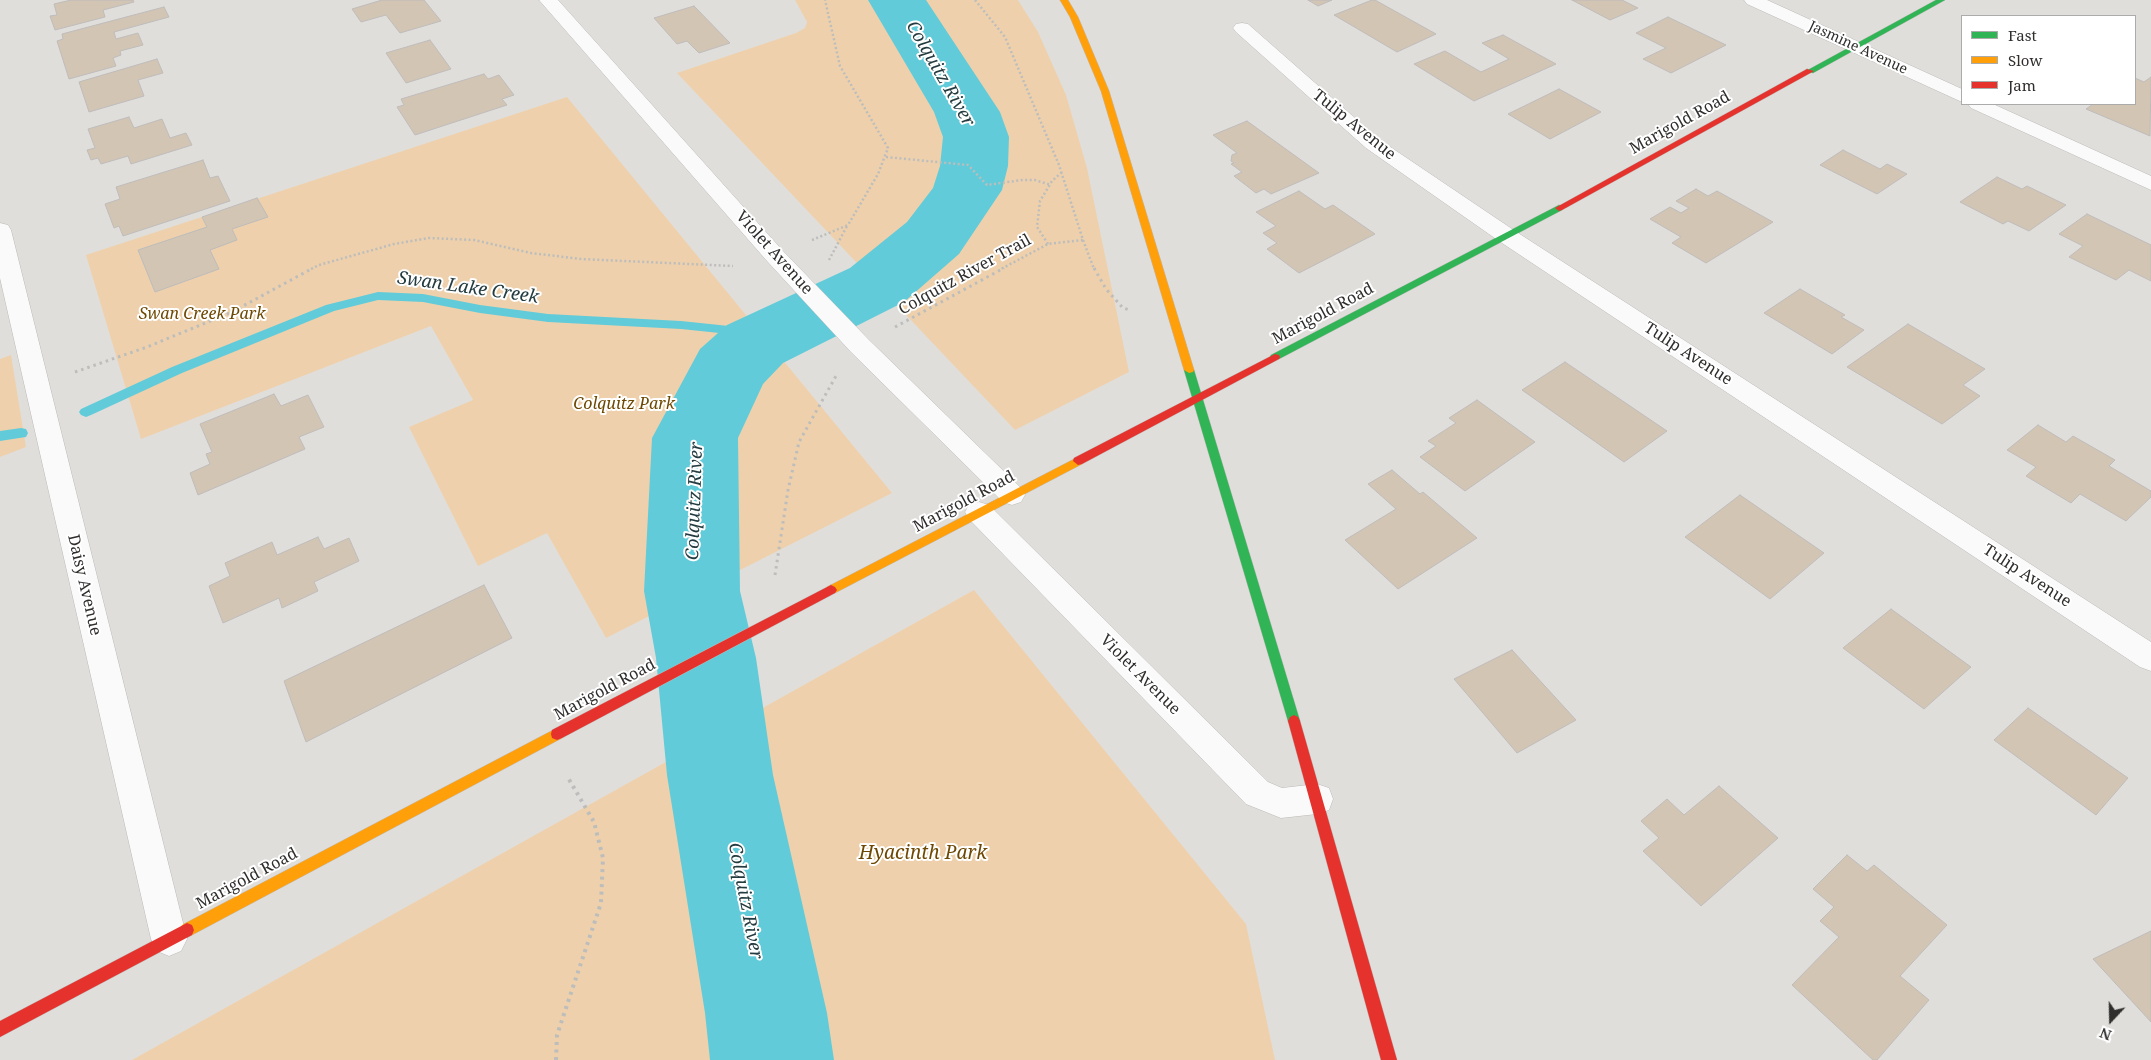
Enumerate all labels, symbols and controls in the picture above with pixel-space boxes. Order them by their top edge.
legend [1961,15,2136,105]
water label: Colquitz River [901,17,979,131]
street label: Jasmine Avenue [1806,18,1910,78]
text: Fast [2008,25,2037,45]
text: Slow [2008,50,2042,70]
text: Jam [2008,75,2036,95]
street label: Tulip Avenue [1309,86,1399,164]
street label: Marigold Road [1626,87,1734,159]
street label: Violet Avenue [732,207,816,299]
street label: Colquitz River Trail [895,231,1035,319]
water label: Swan Lake Creek [396,267,540,309]
street label: Marigold Road [1269,279,1377,349]
park label: Swan Creek Park [139,304,265,324]
street label: Tulip Avenue [1640,318,1736,390]
park label: Colquitz Park [573,394,675,414]
water label: Colquitz River [682,441,708,561]
street label: Marigold Road [910,467,1018,537]
street label: Daisy Avenue [63,532,105,638]
street label: Tulip Avenue [1979,540,2075,612]
street label: Violet Avenue [1096,631,1184,719]
street label: Marigold Road [551,655,659,725]
water label: Colquitz River [723,841,767,961]
park label: Hyacinth Park [859,843,987,865]
street label: Marigold Road [193,844,301,914]
north arrow [2086,995,2136,1045]
text: N [2097,1024,2114,1045]

